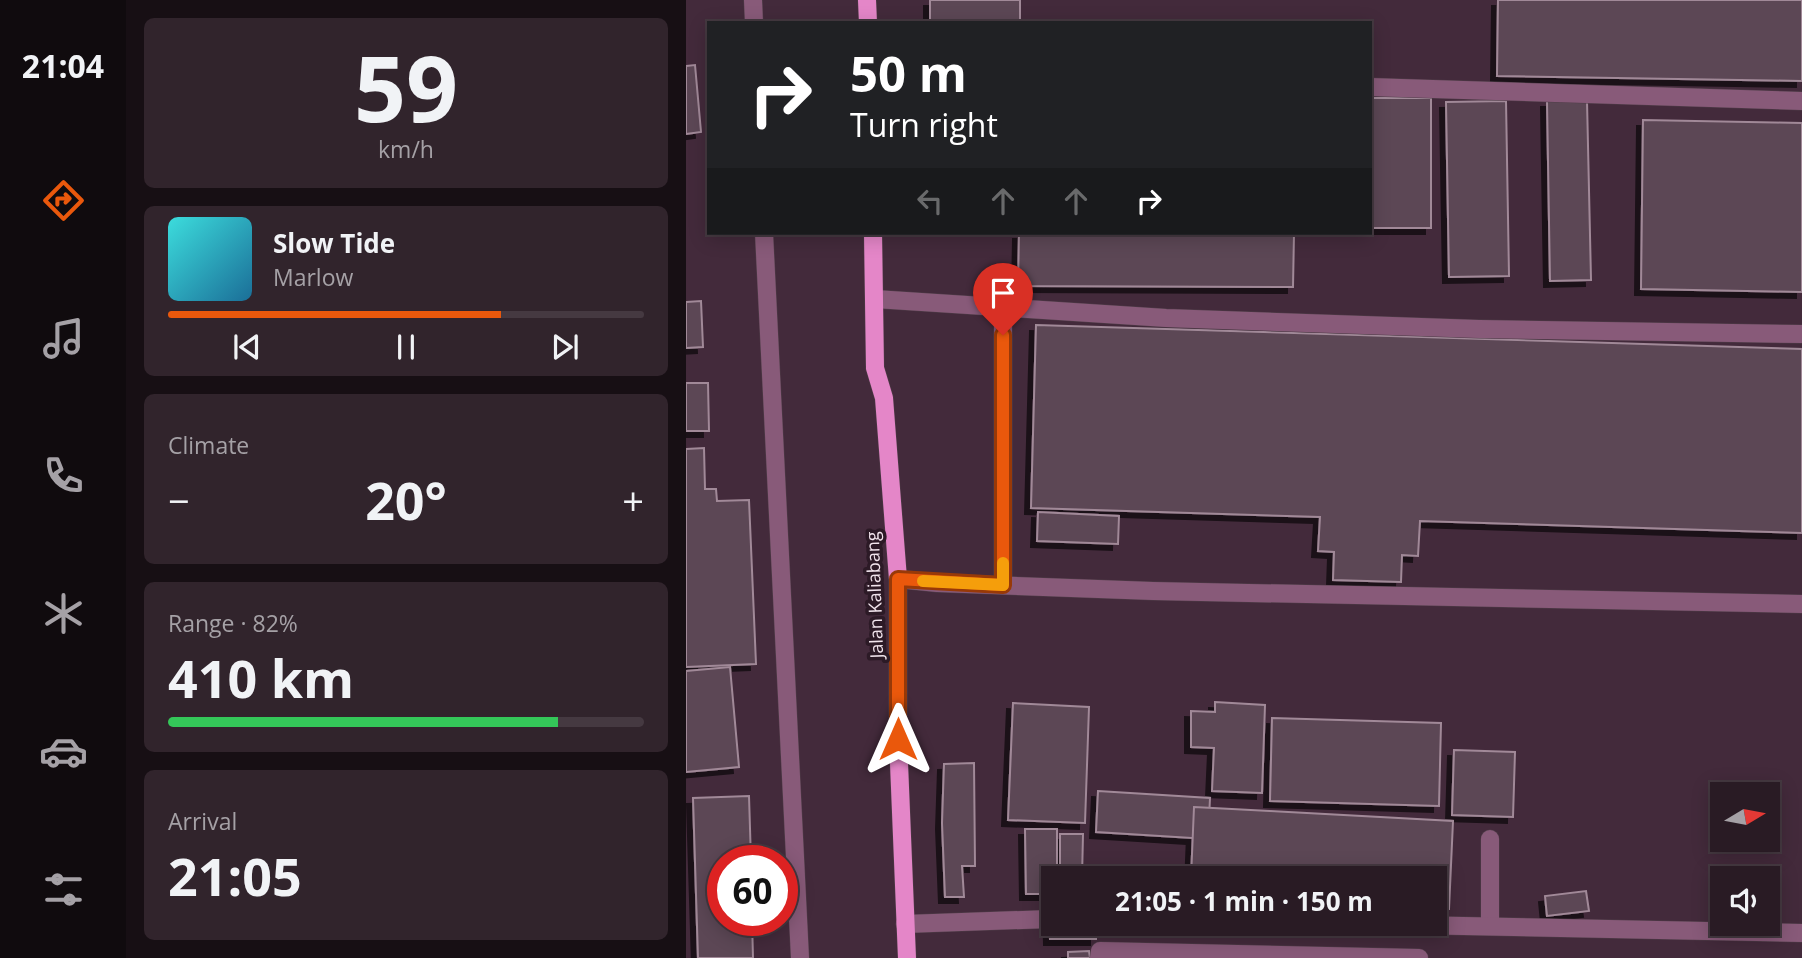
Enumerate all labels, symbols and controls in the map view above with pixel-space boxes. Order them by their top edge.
text: 59 [354,25,458,149]
text: 50 m [850,40,967,106]
text: 21:04 [22,44,104,87]
icon: right [735,49,826,140]
text: Turn right [850,103,998,146]
text: km/h [378,133,434,165]
icon: directions [39,176,88,225]
icon: left [911,182,949,220]
icon: ahead [984,182,1022,220]
icon: ahead [1057,182,1095,220]
icon: right [1130,182,1168,220]
text: Slow Tide [273,225,395,261]
text: Marlow [273,261,353,293]
pin [973,263,1033,335]
icon: arrive [984,274,1022,312]
icon: music [39,314,88,363]
icon: previous [228,328,266,366]
icon: pause [387,328,425,366]
icon: next [546,328,584,366]
text: Climate [168,429,249,461]
icon: phone [39,451,88,500]
text: 20° [365,464,447,535]
text: − [168,474,190,526]
text: + [622,474,644,526]
street label: Jalan Kaliabang [860,531,888,661]
icon: climate [39,589,88,638]
text: Range · 82% [168,607,298,639]
text: 410 km [168,642,354,713]
position arrow [861,702,935,776]
icon: car [39,727,88,776]
north arrow [1710,782,1780,852]
map controls [1710,782,1780,936]
text: Arrival [168,805,237,837]
text: 21:05 [168,840,302,911]
speed limit sign: 60 [707,845,798,936]
icon: filters [39,865,88,914]
button: sound [1710,866,1780,936]
text: 21:05 · 1 min · 150 m [1115,883,1373,919]

